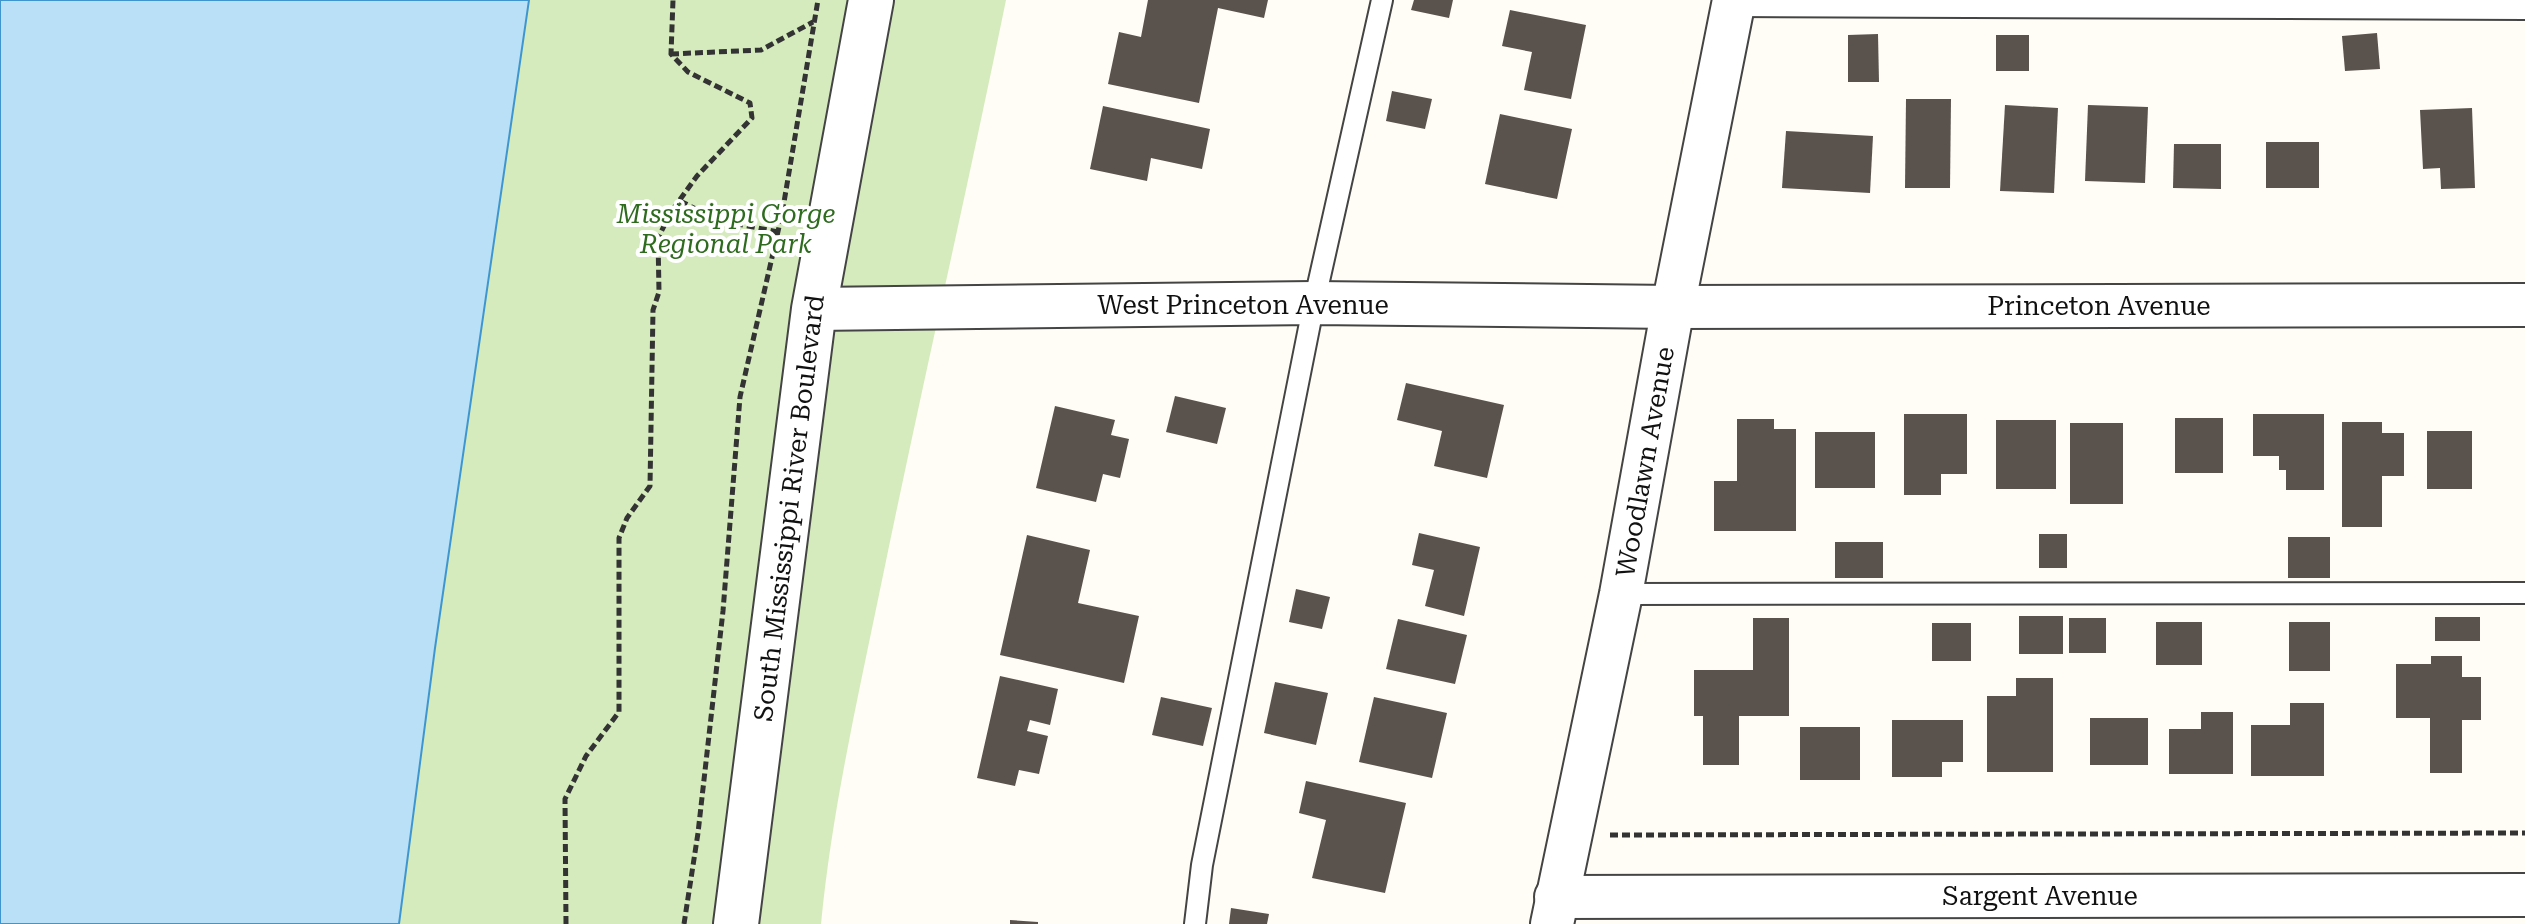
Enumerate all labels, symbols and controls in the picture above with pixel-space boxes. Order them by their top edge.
park label: Mississippi Gorge Regional Park [616,199,835,259]
street label: West Princeton Avenue [1097,290,1389,320]
street label: Princeton Avenue [1987,291,2211,321]
street label: South Mississippi River Boulevard [748,293,830,723]
street label: Woodlawn Avenue [1610,344,1680,580]
street label: Sargent Avenue [1942,881,2138,911]

